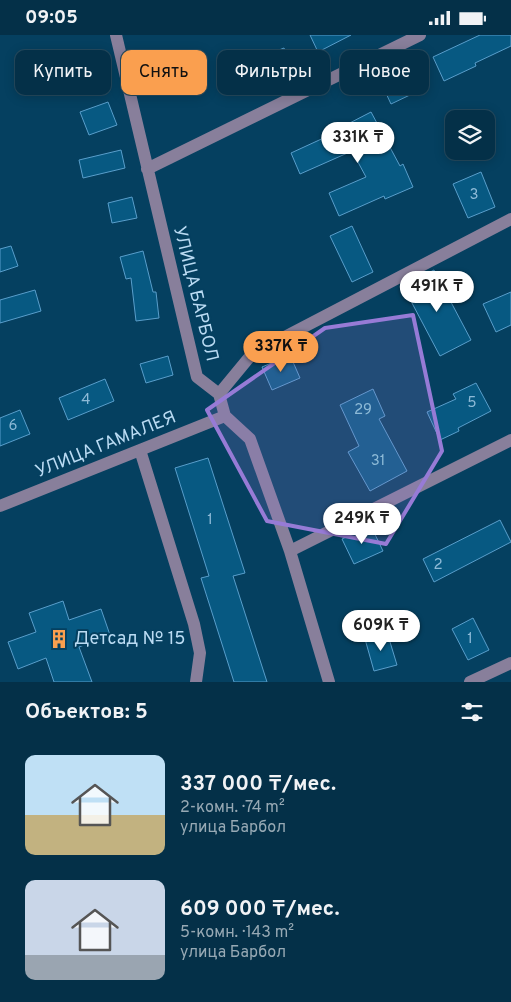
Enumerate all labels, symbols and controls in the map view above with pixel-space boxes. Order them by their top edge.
text: 09:05 [25,6,78,30]
chip: Купить [15,50,111,95]
chip: Снять [121,50,207,95]
chip: Фильтры [217,50,330,95]
chip: Новое [340,50,429,95]
map controls [445,110,495,160]
button: layers [445,110,495,160]
pin: 331K ₸ [317,121,399,164]
text: 331K ₸ [332,128,384,148]
house number: 3 [469,186,479,205]
street label: УЛИЦА БАРБОЛ [167,224,223,364]
pin: 491K ₸ [396,271,478,313]
text: 491K ₸ [411,277,463,297]
pin: 337K ₸ [240,331,322,373]
text: 337K ₸ [254,337,308,357]
house number: 4 [81,391,91,410]
house number: 5 [467,394,477,413]
house number: 29 [354,401,372,420]
street label: УЛИЦА ГАМАЛЕЯ [32,406,180,484]
house number: 6 [9,417,18,436]
house number: 31 [371,452,385,471]
pin: 249K ₸ [321,503,403,545]
text: 249K ₸ [334,509,390,529]
house number: 1 [207,511,213,530]
house number: 2 [433,556,443,575]
pin: 609K ₸ [340,609,422,652]
text: 609K ₸ [353,616,409,636]
building icon: Детсад № 15 [48,628,70,650]
place label: Детсад № 15 [74,628,186,651]
house number: 1 [467,630,473,649]
icon: filters [458,698,486,726]
text: Объектов: 5 [25,699,148,726]
text: 337 000 ₸/мес. [180,771,336,798]
icon: home [65,775,125,835]
text: 2-комн. · 74 m² [180,798,285,818]
text: улица Барбол [180,818,286,838]
text: 609 000 ₸/мес. [180,896,340,923]
icon: home [65,900,125,960]
text: 5-комн. · 143 m² [180,923,294,943]
text: улица Барбол [180,943,286,963]

